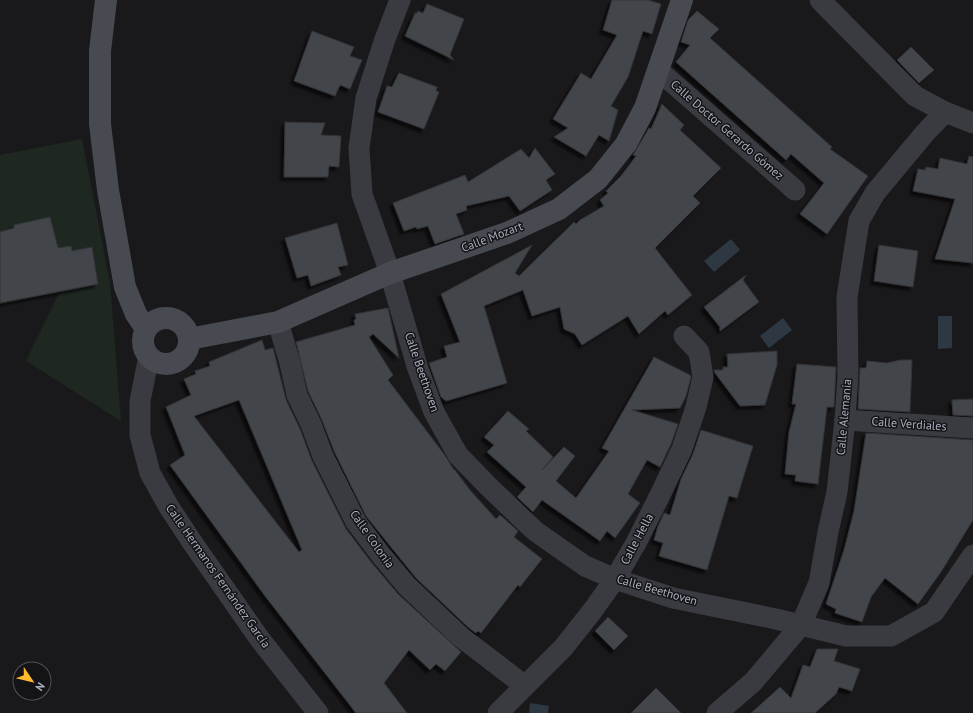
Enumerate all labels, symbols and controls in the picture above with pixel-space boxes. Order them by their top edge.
street label: Calle Doctor Gerardo Gómez [668,76,787,183]
street label: Calle Mozart [459,218,525,255]
street label: Calle Beethoven [402,330,443,414]
street label: Calle Alemania [833,378,854,456]
street label: Calle Verdiales [871,413,947,434]
street label: Calle Hermanos Fernández García [163,501,274,651]
street label: Calle Colonia [347,507,398,571]
street label: Calle Hella [617,510,656,567]
street label: Calle Beethoven [615,571,699,608]
north arrow [12,661,52,701]
text: N [32,680,48,694]

